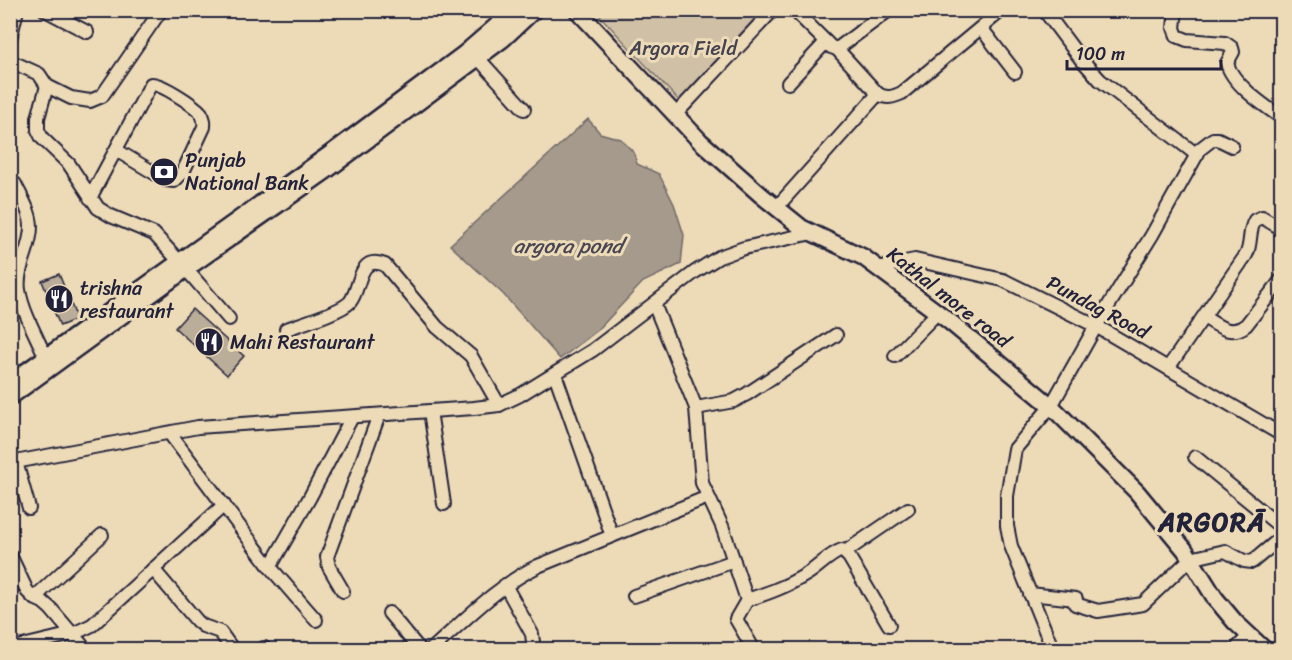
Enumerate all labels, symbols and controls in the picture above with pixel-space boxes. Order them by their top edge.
park label: Argora Field [628,31,738,66]
scale bar [1067,33,1222,71]
text: 100 m [1076,38,1125,70]
place label: Punjab National Bank [185,143,309,201]
bank icon: Punjab National Bank [148,156,180,188]
water label: argora pond [513,227,629,265]
street label: Kathal more road [879,237,1020,358]
street label: Pundag Road [1040,266,1157,350]
place label: trishna restaurant [80,271,175,329]
restaurant icon: trishna restaurant [43,283,75,315]
place label: Mahi Restaurant [230,325,375,360]
restaurant icon: Mahi Restaurant [193,326,225,358]
district label: ARGORĀ [1157,499,1266,545]

